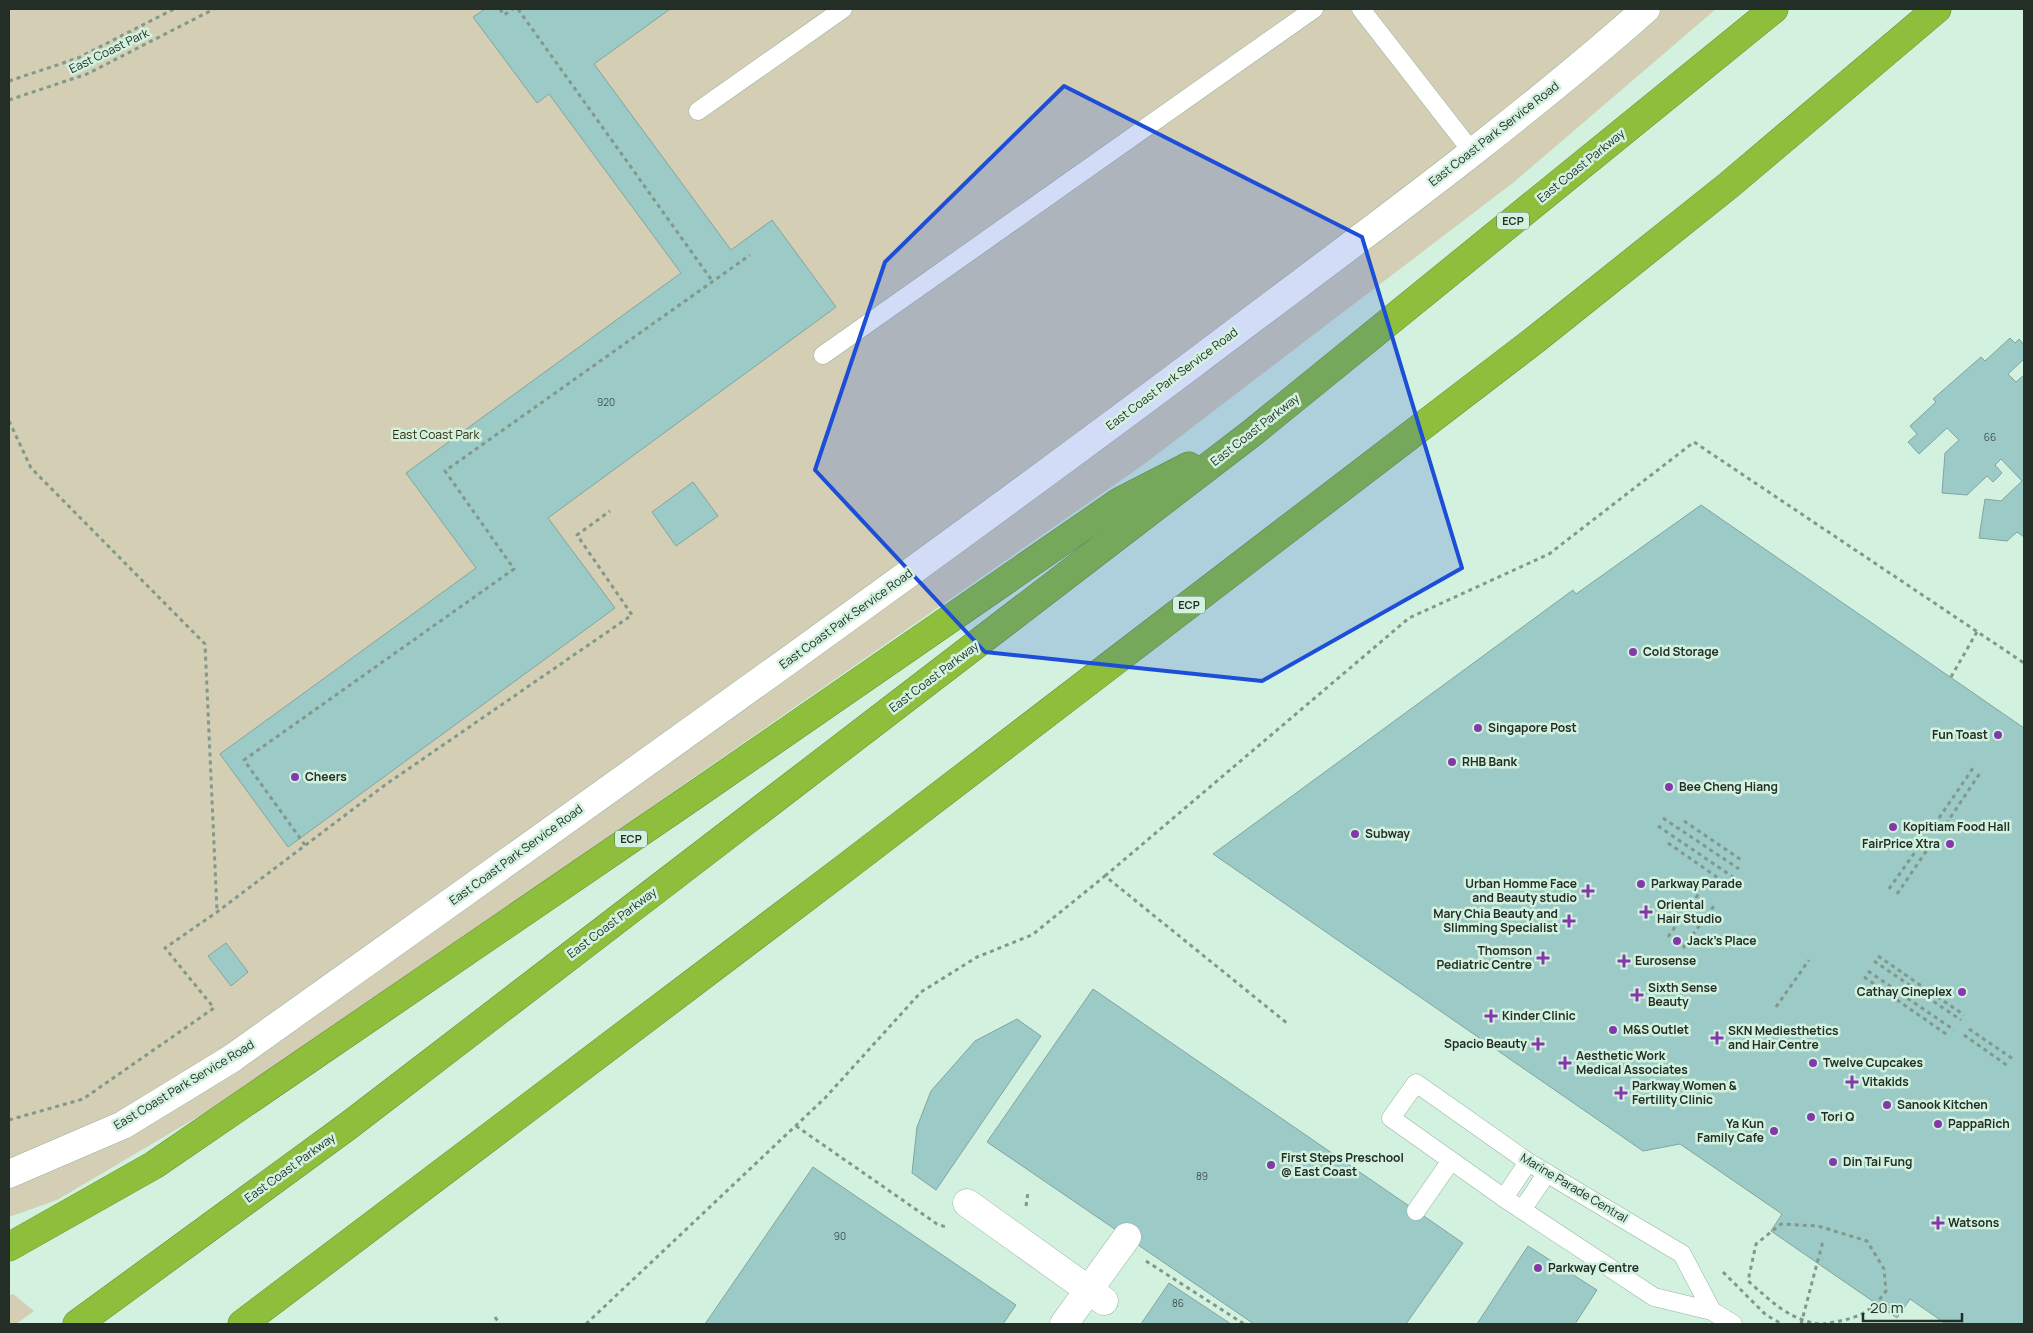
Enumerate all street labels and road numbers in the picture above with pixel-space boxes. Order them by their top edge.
street label: East Coast Park [66,23,152,77]
street label: East Coast Park Service Road [1425,77,1562,190]
street label: East Coast Parkway [1533,125,1629,206]
road number: ECP [1497,212,1529,230]
street label: East Coast Park Service Road [1102,323,1241,434]
street label: East Coast Parkway [1207,389,1303,470]
street label: East Coast Park Service Road [776,564,916,673]
road number: ECP [1173,596,1205,614]
street label: East Coast Parkway [885,637,983,716]
street label: East Coast Park Service Road [446,800,586,909]
road number: ECP [615,831,647,848]
street label: East Coast Parkway [563,883,661,962]
street label: East Coast Park Service Road [110,1036,257,1133]
street label: East Coast Parkway [241,1129,339,1206]
street label: Marine Parade Central [1518,1149,1631,1226]

